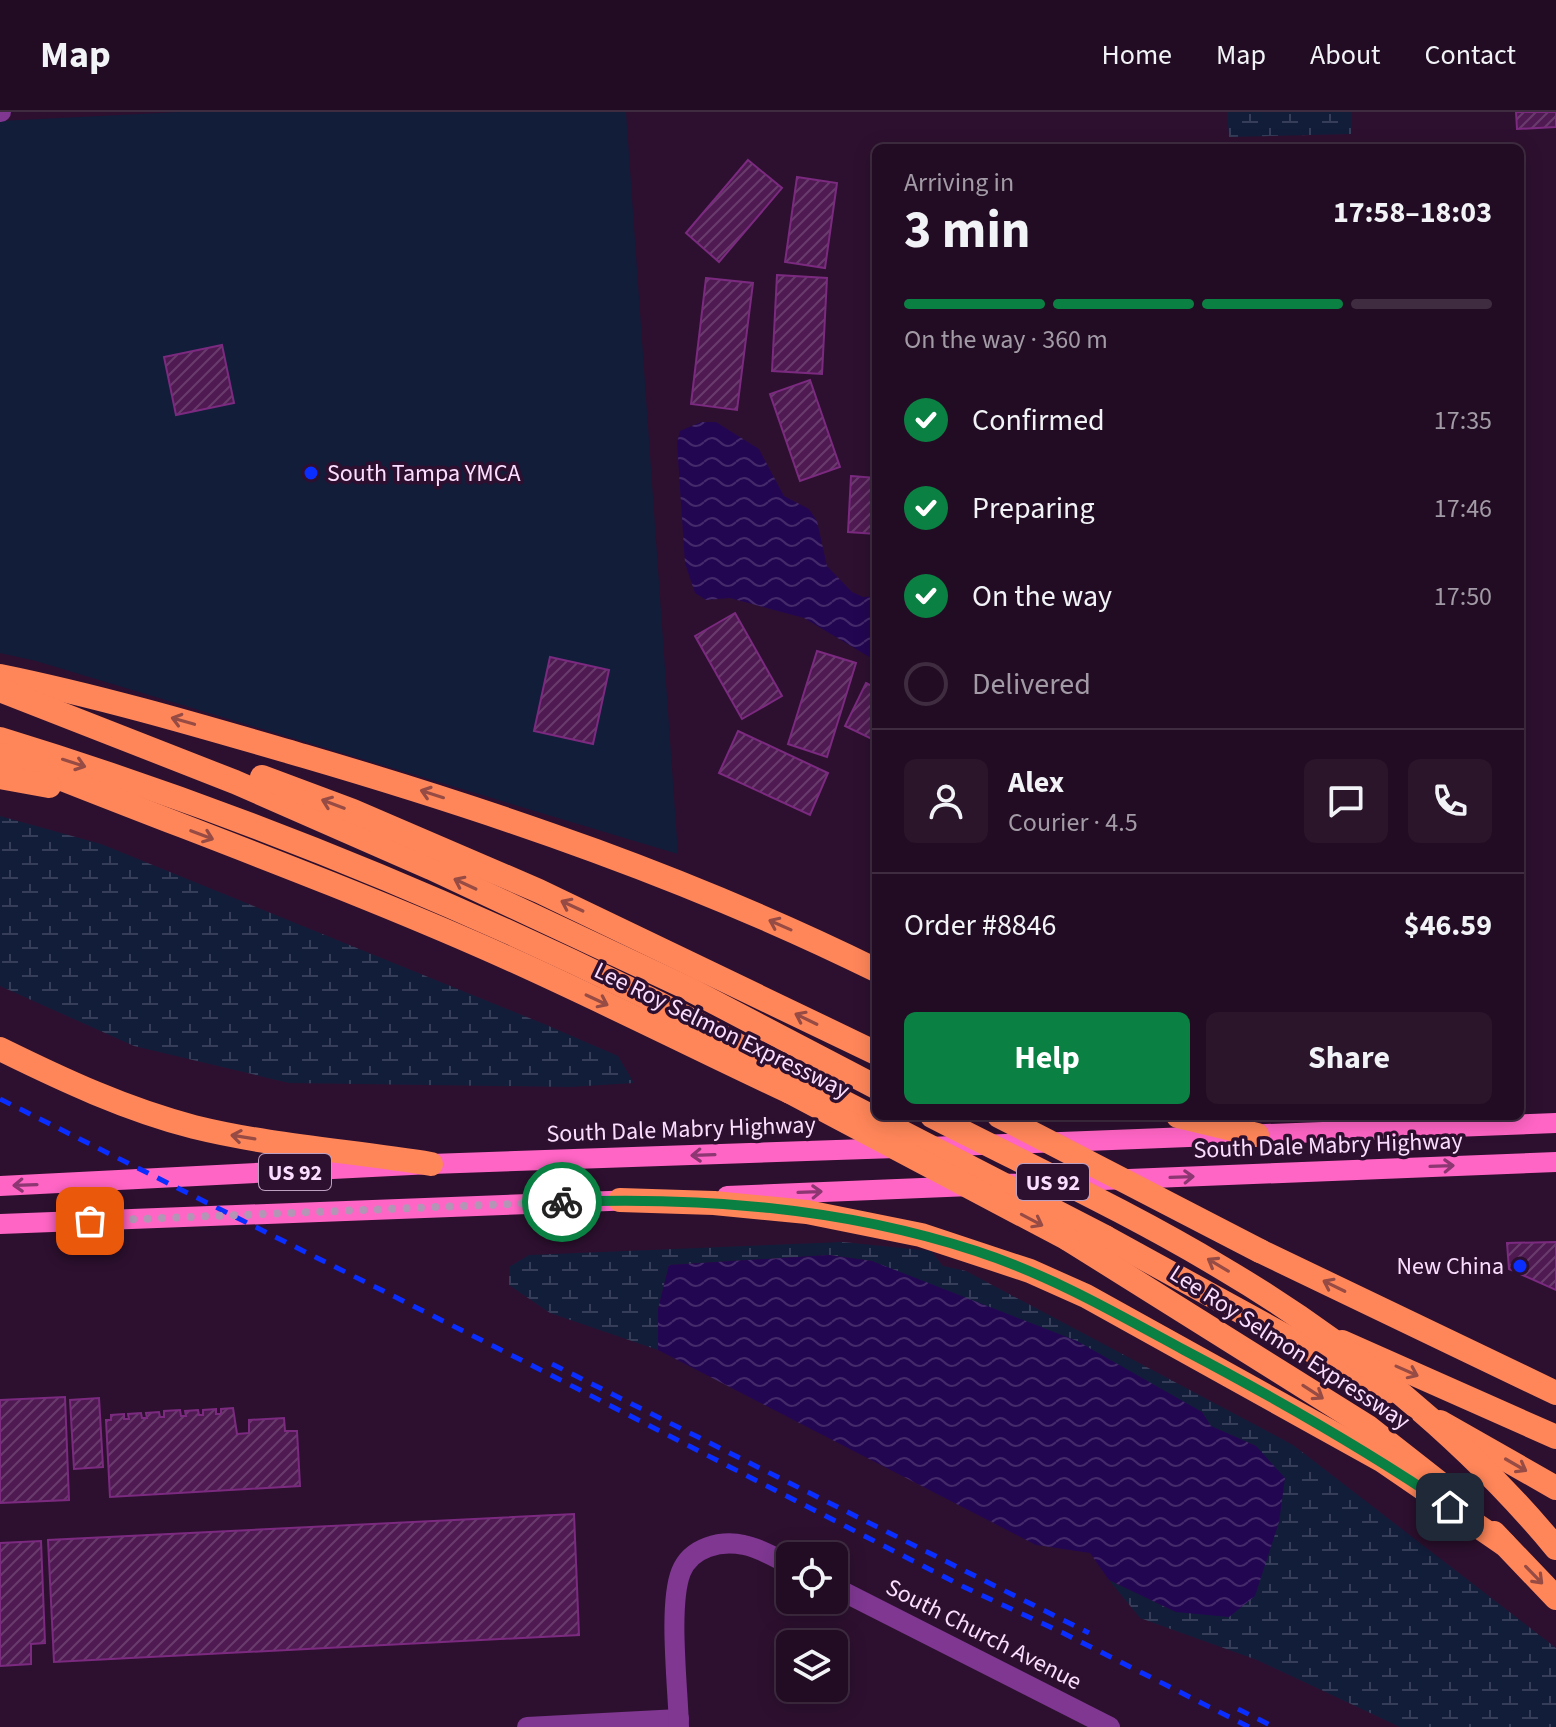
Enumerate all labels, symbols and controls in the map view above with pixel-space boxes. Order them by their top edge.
text: Map [40,28,111,82]
text: Home [1101,35,1172,75]
text: Map [1216,35,1266,75]
text: About [1310,35,1381,75]
text: Contact [1425,35,1516,75]
text: Arriving in [904,164,1014,201]
text: 17:58–18:03 [1333,191,1492,234]
text: 3 min [904,194,1031,268]
text: On the way · 360 m [904,321,1108,358]
icon: check [904,398,948,442]
text: Confirmed [972,399,1105,442]
text: 17:35 [1434,402,1492,439]
place label: South Tampa YMCA [327,456,520,491]
marker: South Tampa YMCA [302,464,320,482]
icon: check [904,486,948,530]
text: Preparing [972,487,1095,530]
text: 17:46 [1434,490,1492,527]
icon: check [904,574,948,618]
text: On the way [972,575,1112,618]
text: 17:50 [1434,578,1492,615]
text: Delivered [972,663,1091,706]
one-way arrow [170,713,196,728]
one-way arrow [62,757,87,772]
button: person [904,759,988,843]
button: chat [1304,759,1388,843]
button: phone [1408,759,1492,843]
text: Alex [1008,761,1064,804]
one-way arrow [420,786,446,801]
one-way arrow [321,796,346,810]
text: Courier · 4.5 [1008,804,1138,841]
one-way arrow [189,829,214,843]
one-way arrow [453,876,477,891]
one-way arrow [560,898,584,913]
text: Order #8846 [904,904,1057,947]
text: $46.59 [1404,904,1492,947]
one-way arrow [768,917,793,932]
street label: Lee Roy Selmon Expressway [588,953,855,1108]
one-way arrow [585,993,609,1008]
one-way arrow [794,1011,818,1026]
button: Help [904,1012,1190,1104]
button: Share [1206,1012,1492,1104]
street label: South Dale Mabry Highway [546,1107,816,1152]
street label: South Dale Mabry Highway [1193,1123,1463,1168]
one-way arrow [231,1129,256,1144]
one-way arrow [690,1147,717,1162]
road number: US 92 [259,1154,331,1190]
one-way arrow [1428,1159,1455,1174]
courier [522,1162,602,1242]
road number: US 92 [1017,1164,1089,1200]
one-way arrow [1168,1169,1195,1184]
one-way arrow [12,1177,39,1192]
icon: bike [540,1180,584,1224]
one-way arrow [796,1185,823,1200]
pin [56,1187,124,1255]
icon: bag [68,1199,112,1243]
one-way arrow [1020,1213,1043,1229]
place label: New China [1397,1249,1504,1284]
street label: Lee Roy Selmon Expressway [1163,1256,1417,1438]
one-way arrow [1207,1257,1230,1273]
marker: New China [1511,1257,1529,1275]
one-way arrow [1323,1278,1347,1293]
one-way arrow [1395,1364,1419,1379]
one-way arrow [1301,1384,1324,1400]
one-way arrow [1504,1457,1527,1473]
pin [1416,1473,1484,1541]
icon: home [1428,1485,1472,1529]
map controls [776,1542,848,1702]
button: locate [776,1542,848,1614]
one-way arrow [1525,1565,1544,1585]
street label: South Church Avenue [880,1570,1088,1699]
button: layers [776,1630,848,1702]

